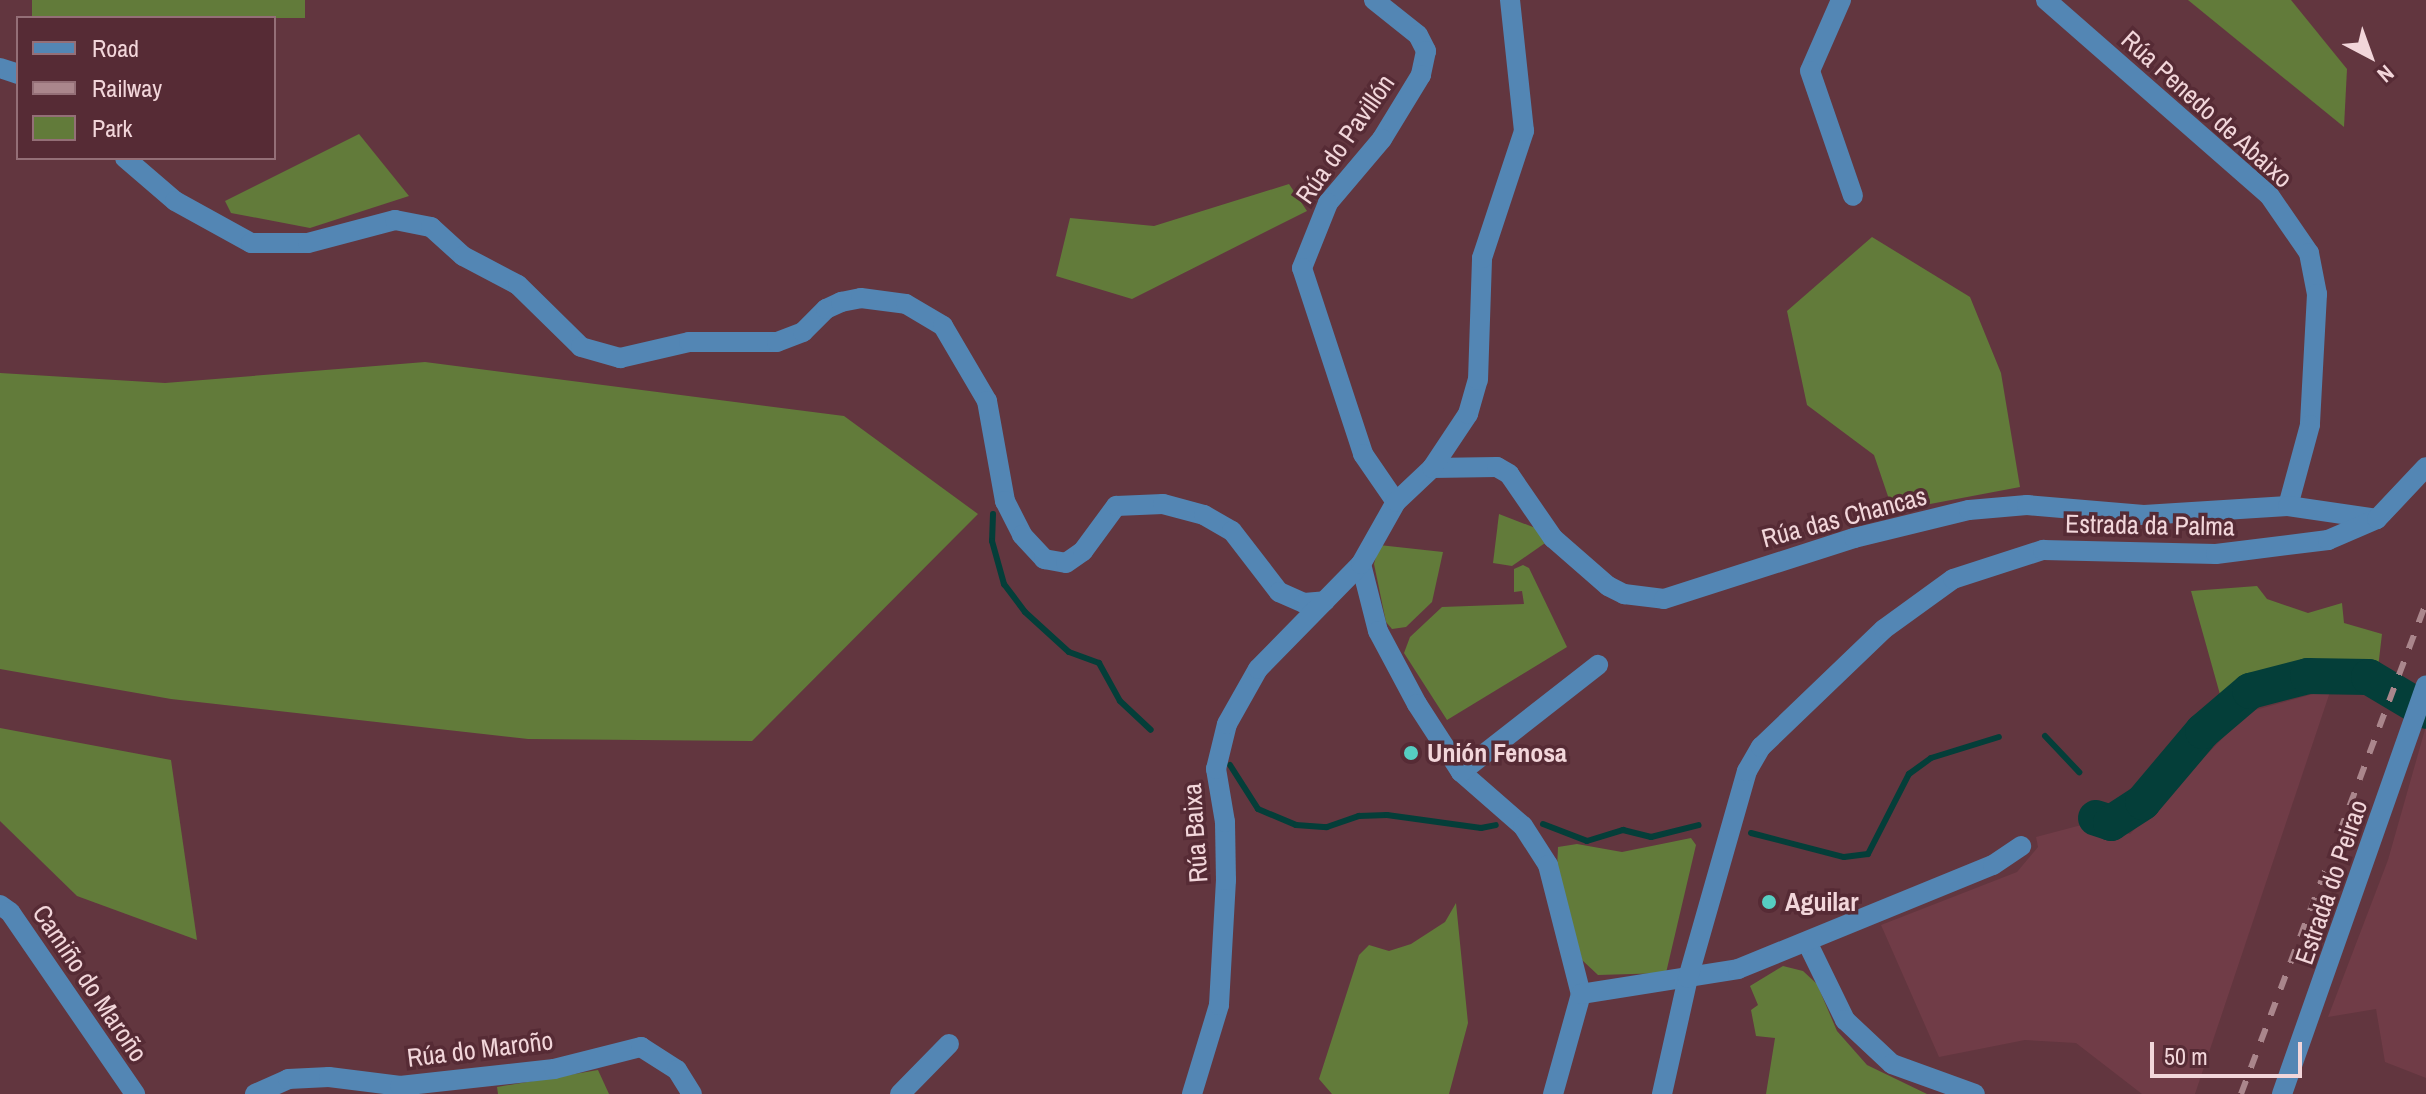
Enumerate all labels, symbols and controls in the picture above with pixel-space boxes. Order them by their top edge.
legend [16,16,276,160]
north arrow [2330,16,2410,96]
street label: Rúa Penedo de Abaixo [2115,24,2299,194]
text: Road [92,32,139,64]
text: N [2371,59,2401,90]
street label: Rúa do Pavillón [1289,68,1401,210]
text: Railway [92,72,162,104]
text: Park [92,112,132,144]
street label: Rúa das Chancas [1758,480,1930,554]
street label: Estrada da Palma [2065,508,2235,542]
place label: Unión Fenosa [1427,737,1567,769]
marker: Unión Fenosa [1402,744,1420,762]
street label: Rúa Baixa [1176,782,1214,884]
street label: Estrada do Peirao [2288,796,2374,968]
place label: Aguilar [1785,886,1858,918]
marker: Aguilar [1760,893,1778,911]
street label: Camiño do Maroño [26,899,154,1067]
street label: Rúa do Maroño [405,1025,555,1073]
scale bar [2154,1026,2306,1076]
text: 50 m [2164,1040,2208,1072]

